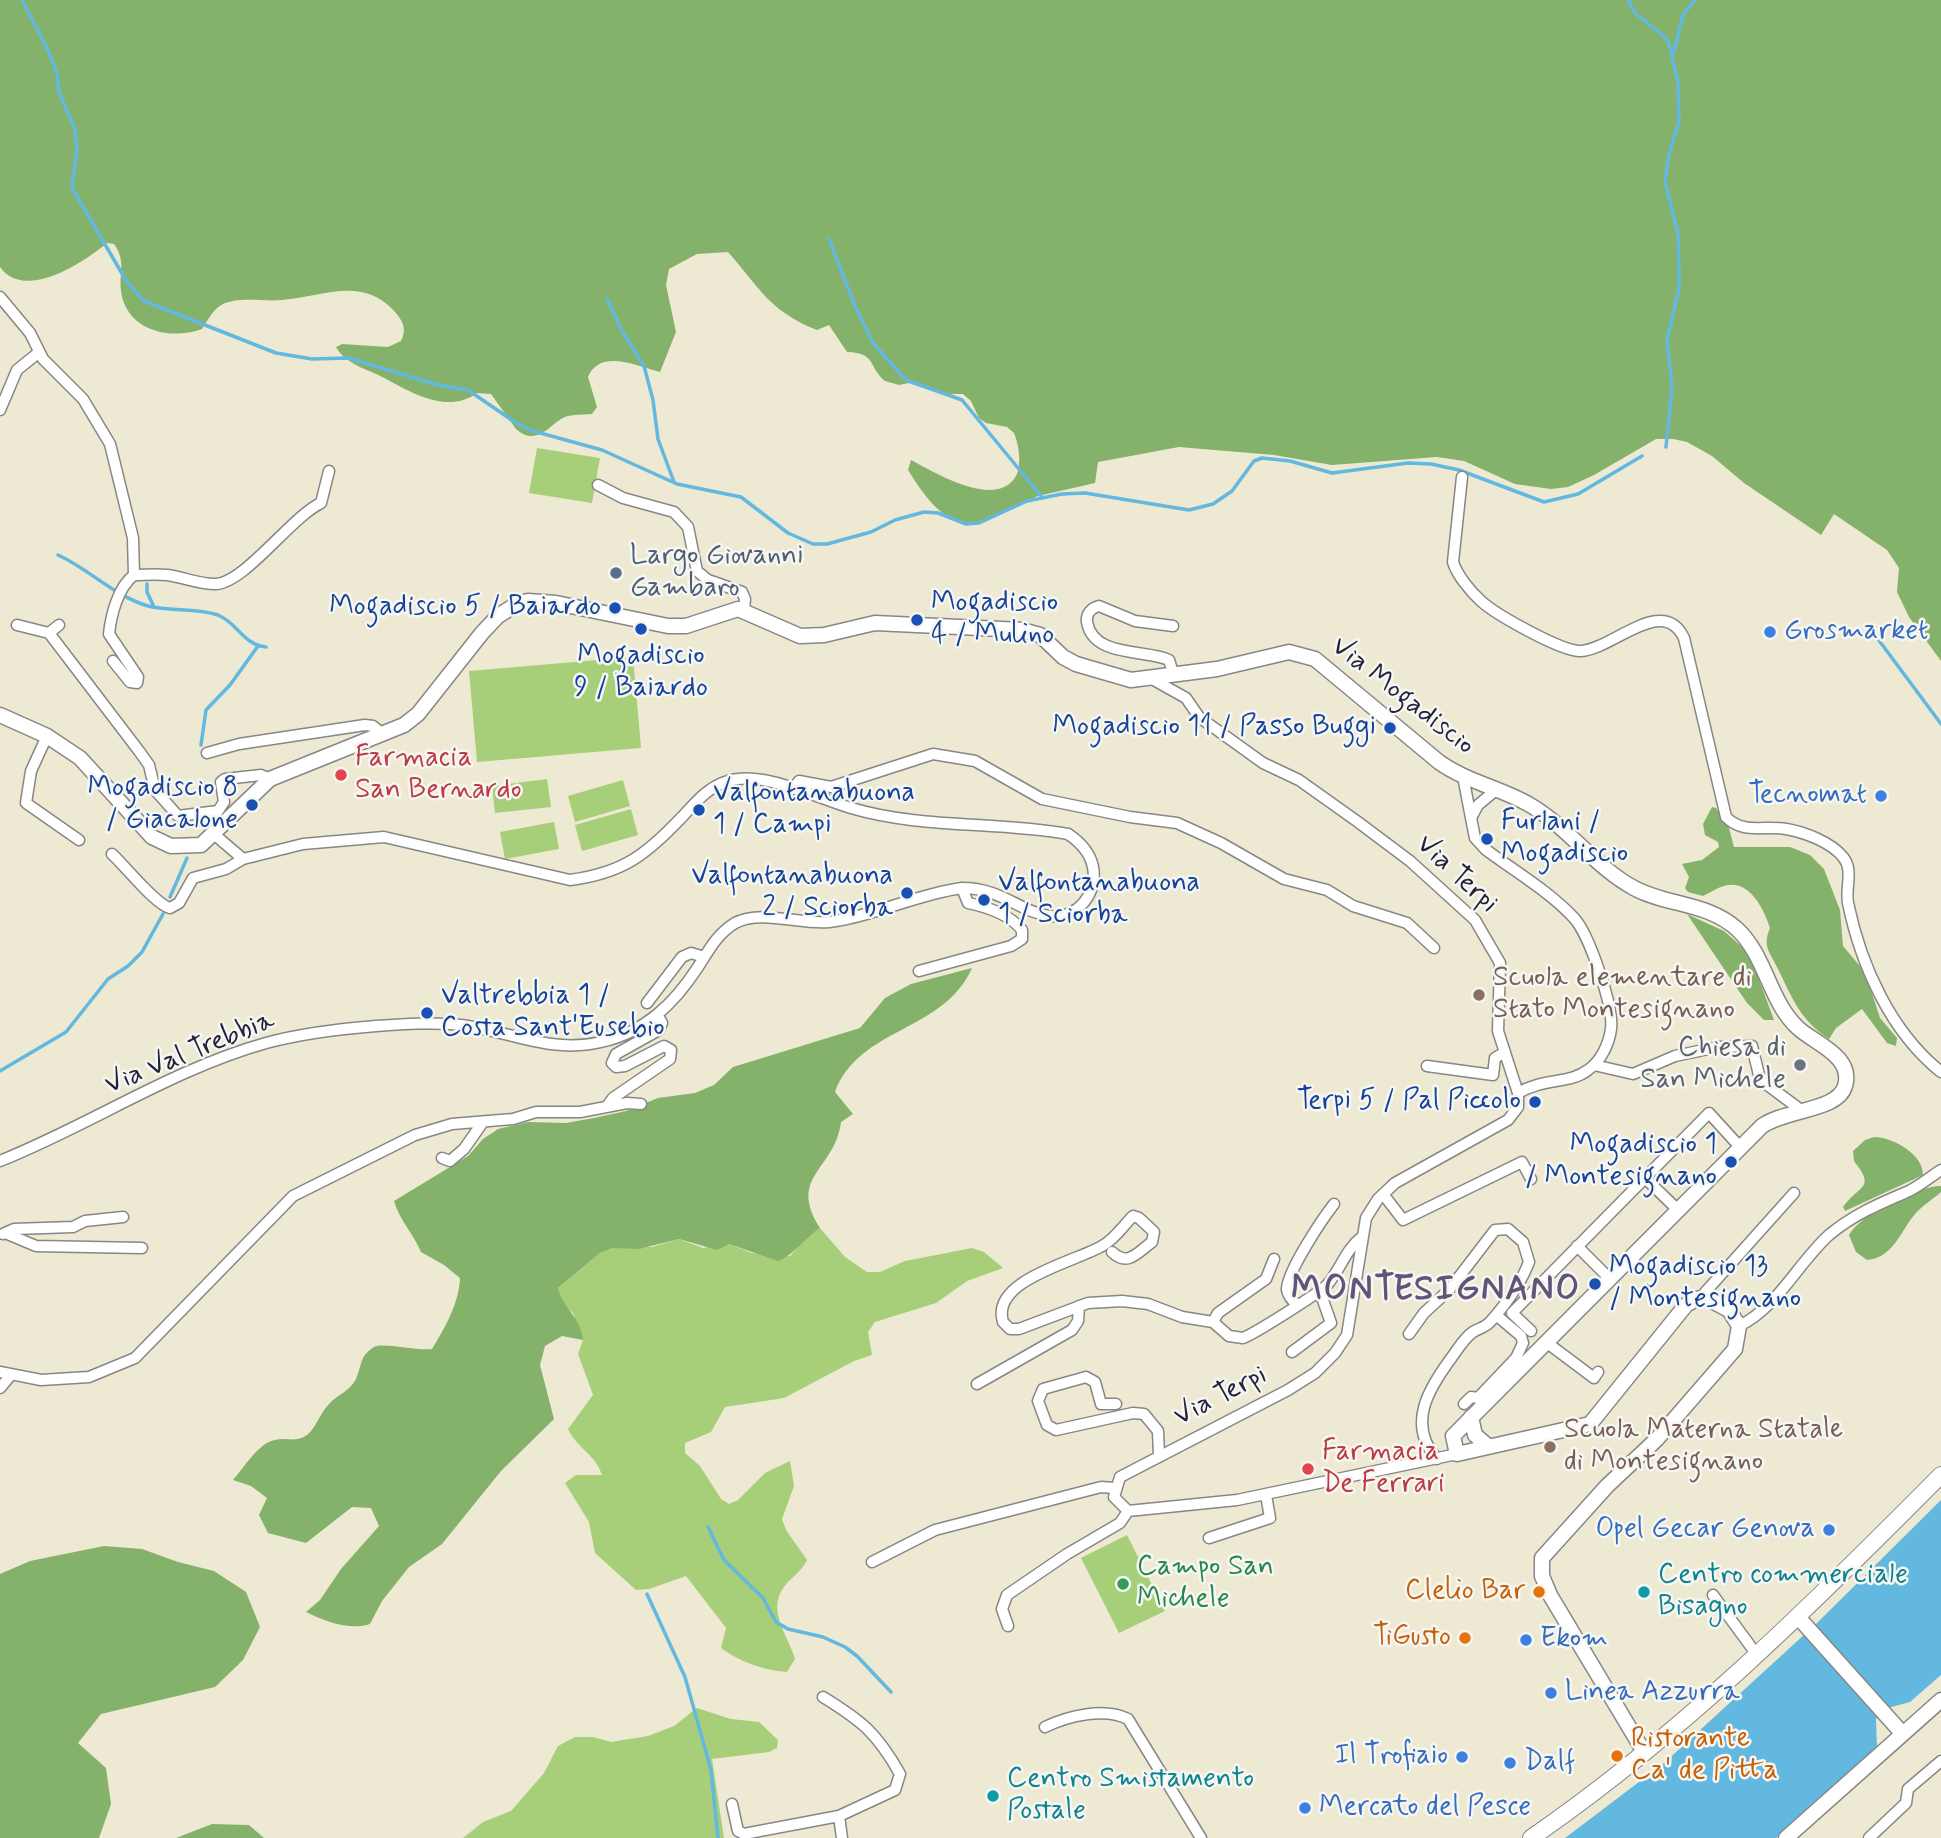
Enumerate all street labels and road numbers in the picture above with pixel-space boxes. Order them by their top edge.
street label: Via Mogadiscio [1324,631,1480,763]
street label: Via Terpi [1408,829,1504,921]
street label: Via Val Trebbia [100,1005,280,1103]
street label: Via Terpi [1169,1359,1273,1435]

